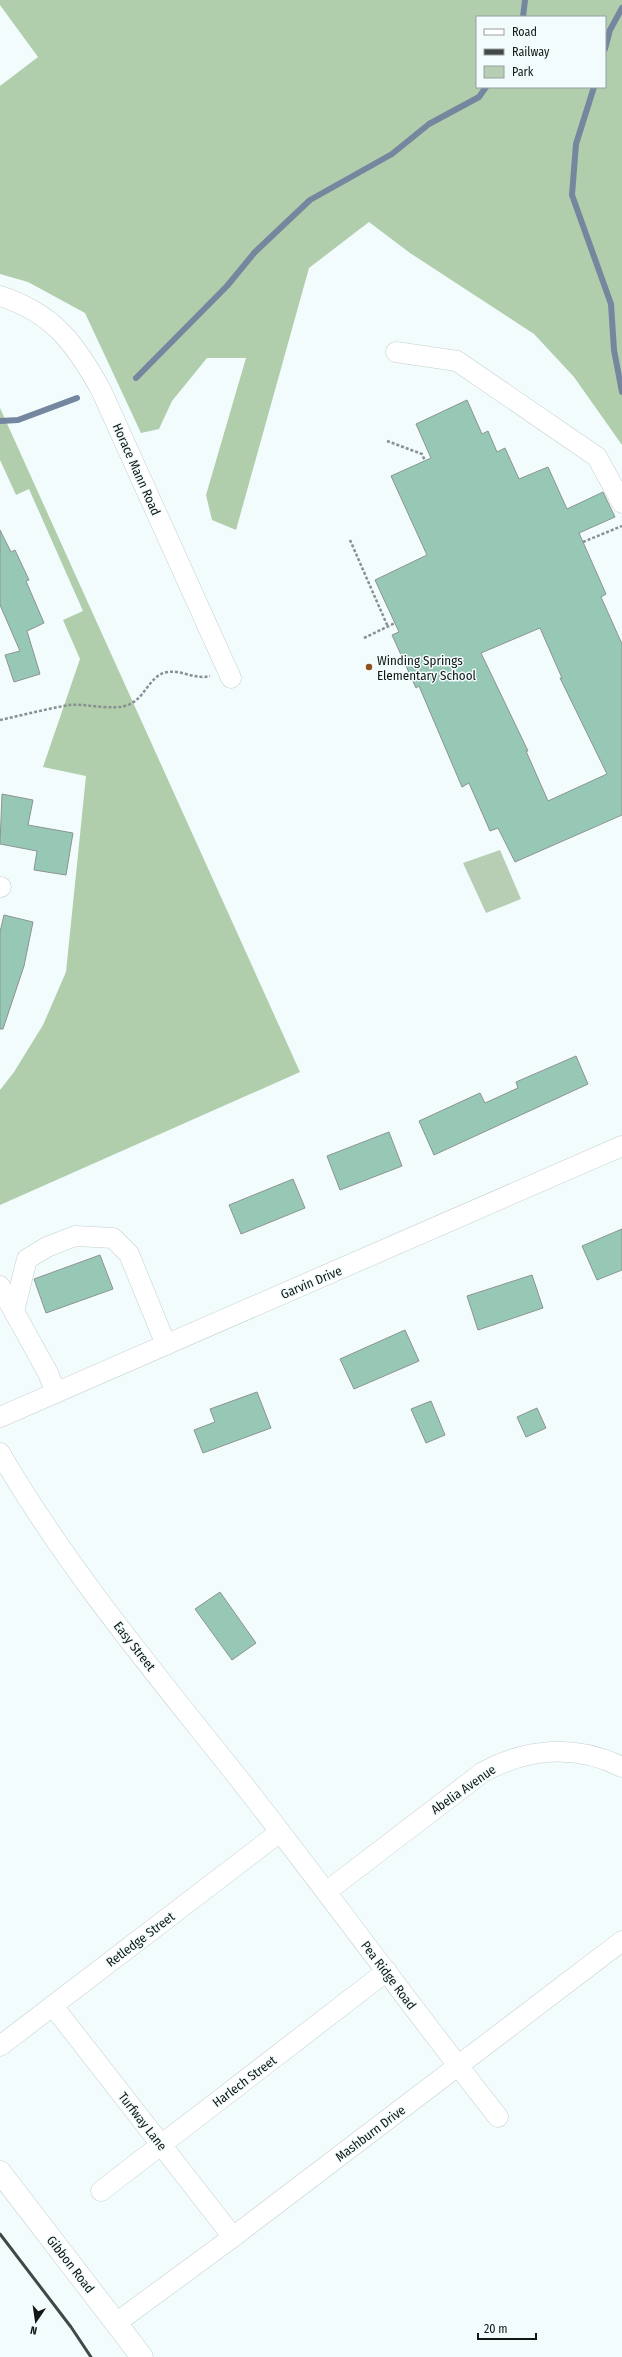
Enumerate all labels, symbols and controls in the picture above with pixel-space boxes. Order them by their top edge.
legend [476,16,606,88]
text: Road [512,25,537,39]
text: Railway [512,45,550,59]
text: Park [512,65,534,79]
street label: Horace Mann Road [109,421,164,518]
place label: Winding Springs Elementary School [377,653,477,683]
marker: Winding Springs Elementary School [364,662,374,672]
street label: Garvin Drive [278,1263,344,1302]
street label: Easy Street [111,1619,159,1675]
street label: Abelia Avenue [428,1762,498,1817]
street label: Retledge Street [103,1908,178,1970]
street label: Pea Ridge Road [358,1938,419,2012]
street label: Harlech Street [209,2052,280,2110]
street label: Turfway Lane [115,2089,170,2153]
street label: Mashburn Drive [332,2102,408,2165]
street label: Gibbon Road [44,2233,98,2296]
north arrow [16,2301,56,2341]
scale bar [478,2315,536,2341]
text: 20 m [484,2322,508,2336]
text: N [29,2323,39,2337]

